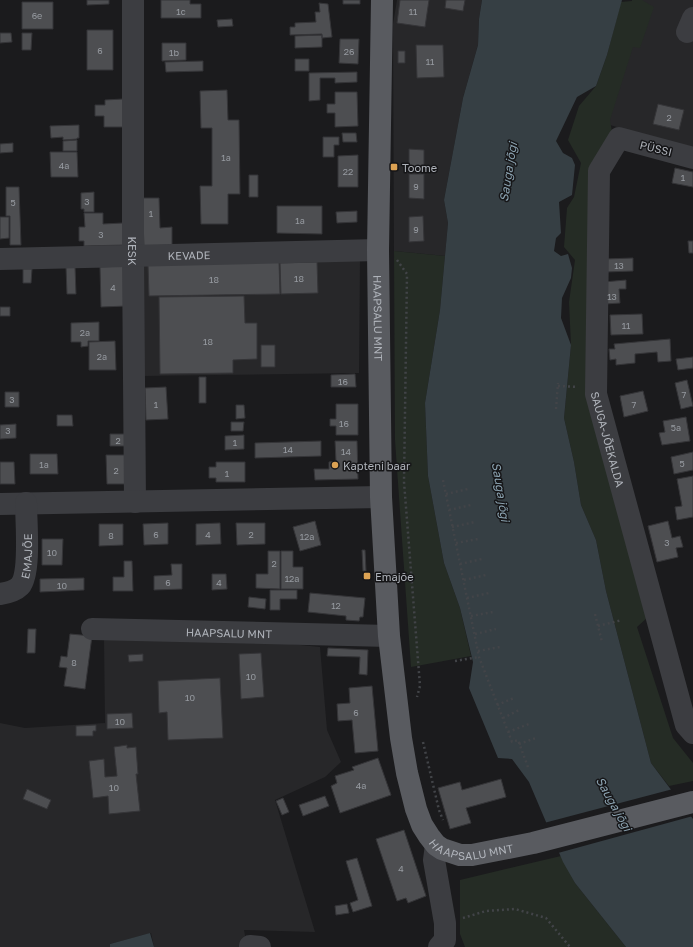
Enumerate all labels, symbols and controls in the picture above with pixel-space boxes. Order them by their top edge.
house number: 1c [176,6,186,17]
house number: 11 [409,6,418,17]
house number: 6e [32,10,42,21]
house number: 6 [97,45,103,56]
house number: 26 [344,46,354,57]
house number: 1b [169,47,179,58]
house number: 11 [426,56,435,67]
house number: 2 [666,112,672,123]
street label: PÜSSI [639,138,673,158]
water label: Sauga jõgi [496,139,520,203]
house number: 1a [221,152,231,163]
house number: 4a [59,160,69,171]
place label: Toome [402,161,437,174]
marker: Toome [389,162,399,172]
house number: 22 [343,166,353,177]
house number: 1 [681,172,686,183]
house number: 9 [413,181,419,192]
house number: 3 [84,196,90,207]
house number: 5 [10,197,16,208]
house number: 1 [149,208,154,219]
house number: 1a [295,215,305,226]
house number: 9 [413,224,419,235]
house number: 3 [98,229,104,240]
street label: KESK [127,237,140,266]
street label: KEVADE [167,247,211,262]
house number: 13 [614,260,624,271]
house number: 18 [294,273,304,284]
house number: 18 [209,274,219,285]
street label: HAAPSALU MNT [372,275,386,361]
house number: 4 [110,282,116,293]
house number: 13 [607,291,617,302]
house number: 11 [622,320,631,331]
house number: 2a [80,327,90,338]
house number: 18 [203,336,213,347]
house number: 2a [97,351,107,362]
house number: 16 [338,376,348,387]
house number: 7 [682,389,687,400]
street label: SAUGA-JÕEKALDA [589,390,628,489]
house number: 3 [9,394,15,405]
house number: 1 [154,399,159,410]
house number: 7 [632,399,637,410]
house number: 16 [339,418,349,429]
house number: 5a [671,422,681,433]
house number: 3 [5,425,11,436]
house number: 2 [115,435,121,446]
house number: 1 [233,437,238,448]
house number: 14 [283,444,293,455]
house number: 14 [341,446,351,457]
house number: 5 [679,458,685,469]
house number: 1a [39,459,49,470]
place label: Kapteni baar [343,459,411,472]
marker: Kapteni baar [330,460,340,470]
water label: Sauga jõgi [489,461,513,525]
house number: 2 [113,465,119,476]
house number: 1 [225,468,230,479]
house number: 6 [153,529,159,540]
house number: 4 [205,529,211,540]
house number: 2 [248,529,254,540]
house number: 8 [108,530,114,541]
house number: 12a [300,531,314,542]
street label: EMAJÕE [18,533,34,580]
house number: 3 [664,537,670,548]
house number: 10 [47,547,57,558]
house number: 2 [271,558,277,569]
place label: Emajõe [375,570,414,583]
marker: Emajõe [362,571,372,581]
house number: 12a [285,573,299,584]
house number: 6 [165,577,171,588]
house number: 4 [216,577,222,588]
house number: 10 [57,580,67,591]
house number: 12 [331,600,341,611]
street label: HAAPSALU MNT [186,625,272,640]
house number: 8 [71,657,77,668]
house number: 10 [246,671,256,682]
house number: 10 [185,692,195,703]
house number: 6 [353,707,359,718]
house number: 10 [115,716,125,727]
water label: Sauga jõgi [593,774,636,835]
house number: 4a [356,780,366,791]
house number: 10 [109,782,119,793]
street label: HAAPSALU MNT [427,836,514,862]
house number: 4 [398,863,404,874]

